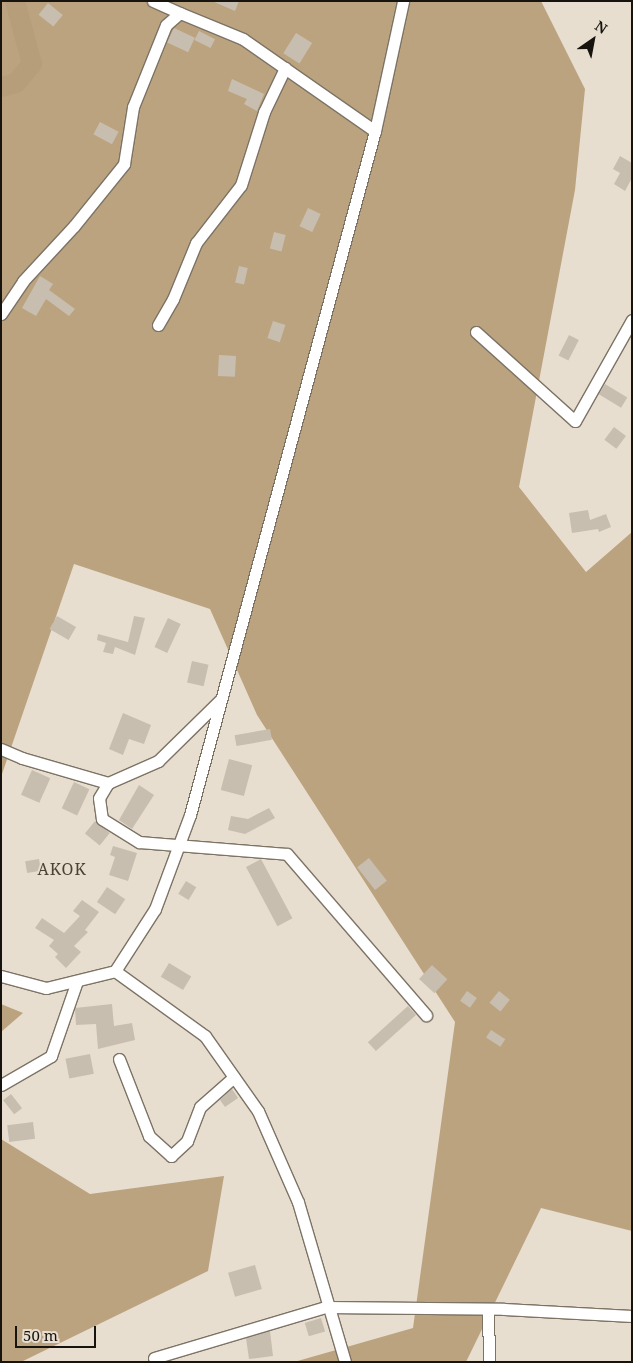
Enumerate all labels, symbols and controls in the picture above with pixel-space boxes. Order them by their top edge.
north arrow [568,15,618,65]
text: N [592,16,611,38]
district label: AKOK [37,859,87,879]
scale bar [18,1316,99,1348]
text: 50 m [23,1325,58,1345]

